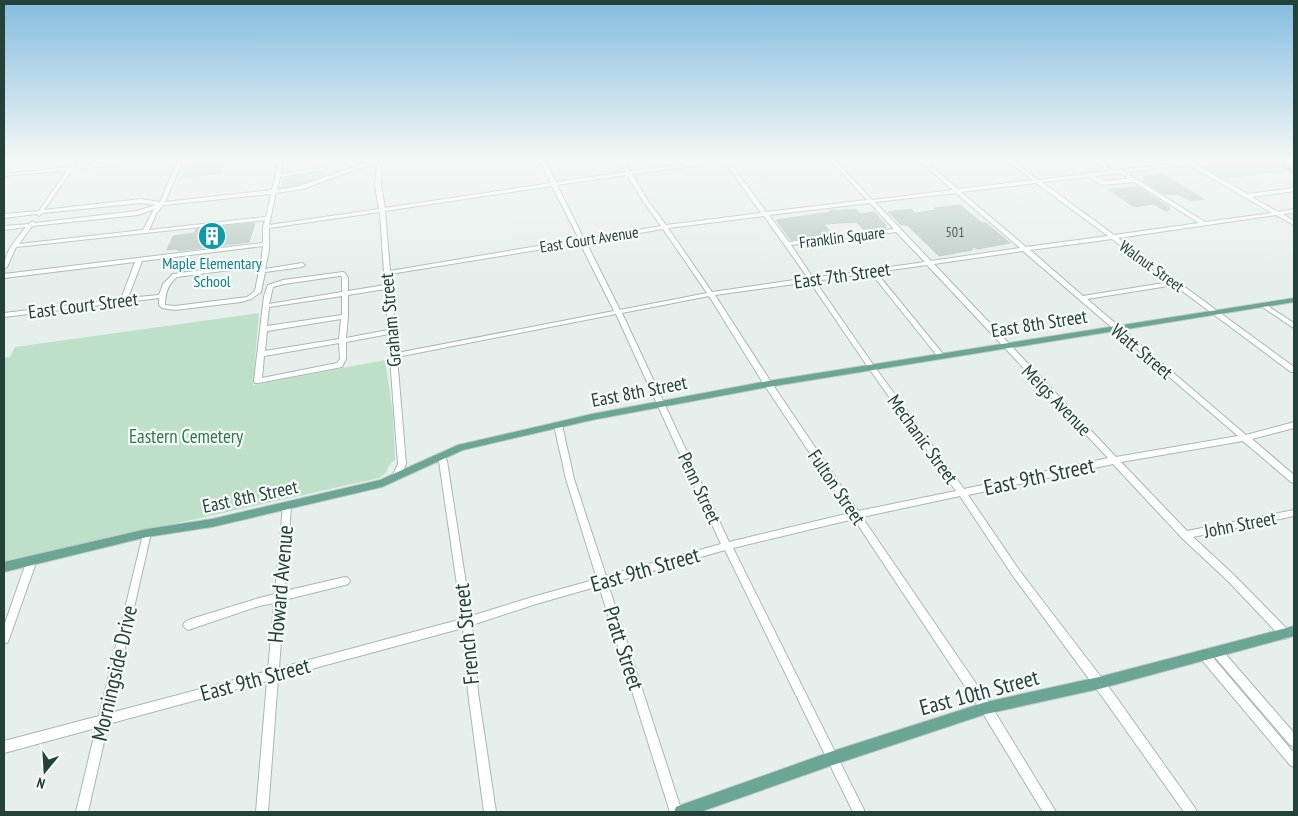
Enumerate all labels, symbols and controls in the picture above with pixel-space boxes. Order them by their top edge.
building icon: Maple Elementary School [197,221,227,251]
street label: East Court Avenue [538,221,640,257]
street label: Franklin Square [798,222,886,252]
house number: 501 [946,223,964,241]
street label: Walnut Street [1116,236,1189,297]
place label: Maple Elementary School [162,253,262,291]
street label: East 7th Street [792,256,892,294]
street label: Graham Street [374,271,406,368]
street label: East Court Street [27,286,140,324]
street label: East 8th Street [989,303,1090,342]
street label: Watt Street [1106,318,1178,384]
street label: Meigs Avenue [1017,359,1097,441]
street label: East 8th Street [589,370,690,412]
street label: Mechanic Street [883,390,964,489]
park label: Eastern Cemetery [129,424,244,448]
street label: Fulton Street [803,445,871,530]
street label: Penn Street [673,449,727,528]
street label: East 9th Street [981,451,1097,501]
street label: East 8th Street [200,474,301,518]
street label: John Street [1201,505,1279,543]
street label: Howard Avenue [261,524,299,644]
street label: East 9th Street [587,540,703,598]
street label: French Street [447,582,485,686]
street label: Morningside Drive [85,602,143,744]
street label: Pratt Street [597,603,651,693]
street label: East 9th Street [197,651,313,707]
street label: East 10th Street [916,663,1042,721]
north arrow [20,746,70,796]
text: N [35,774,47,793]

